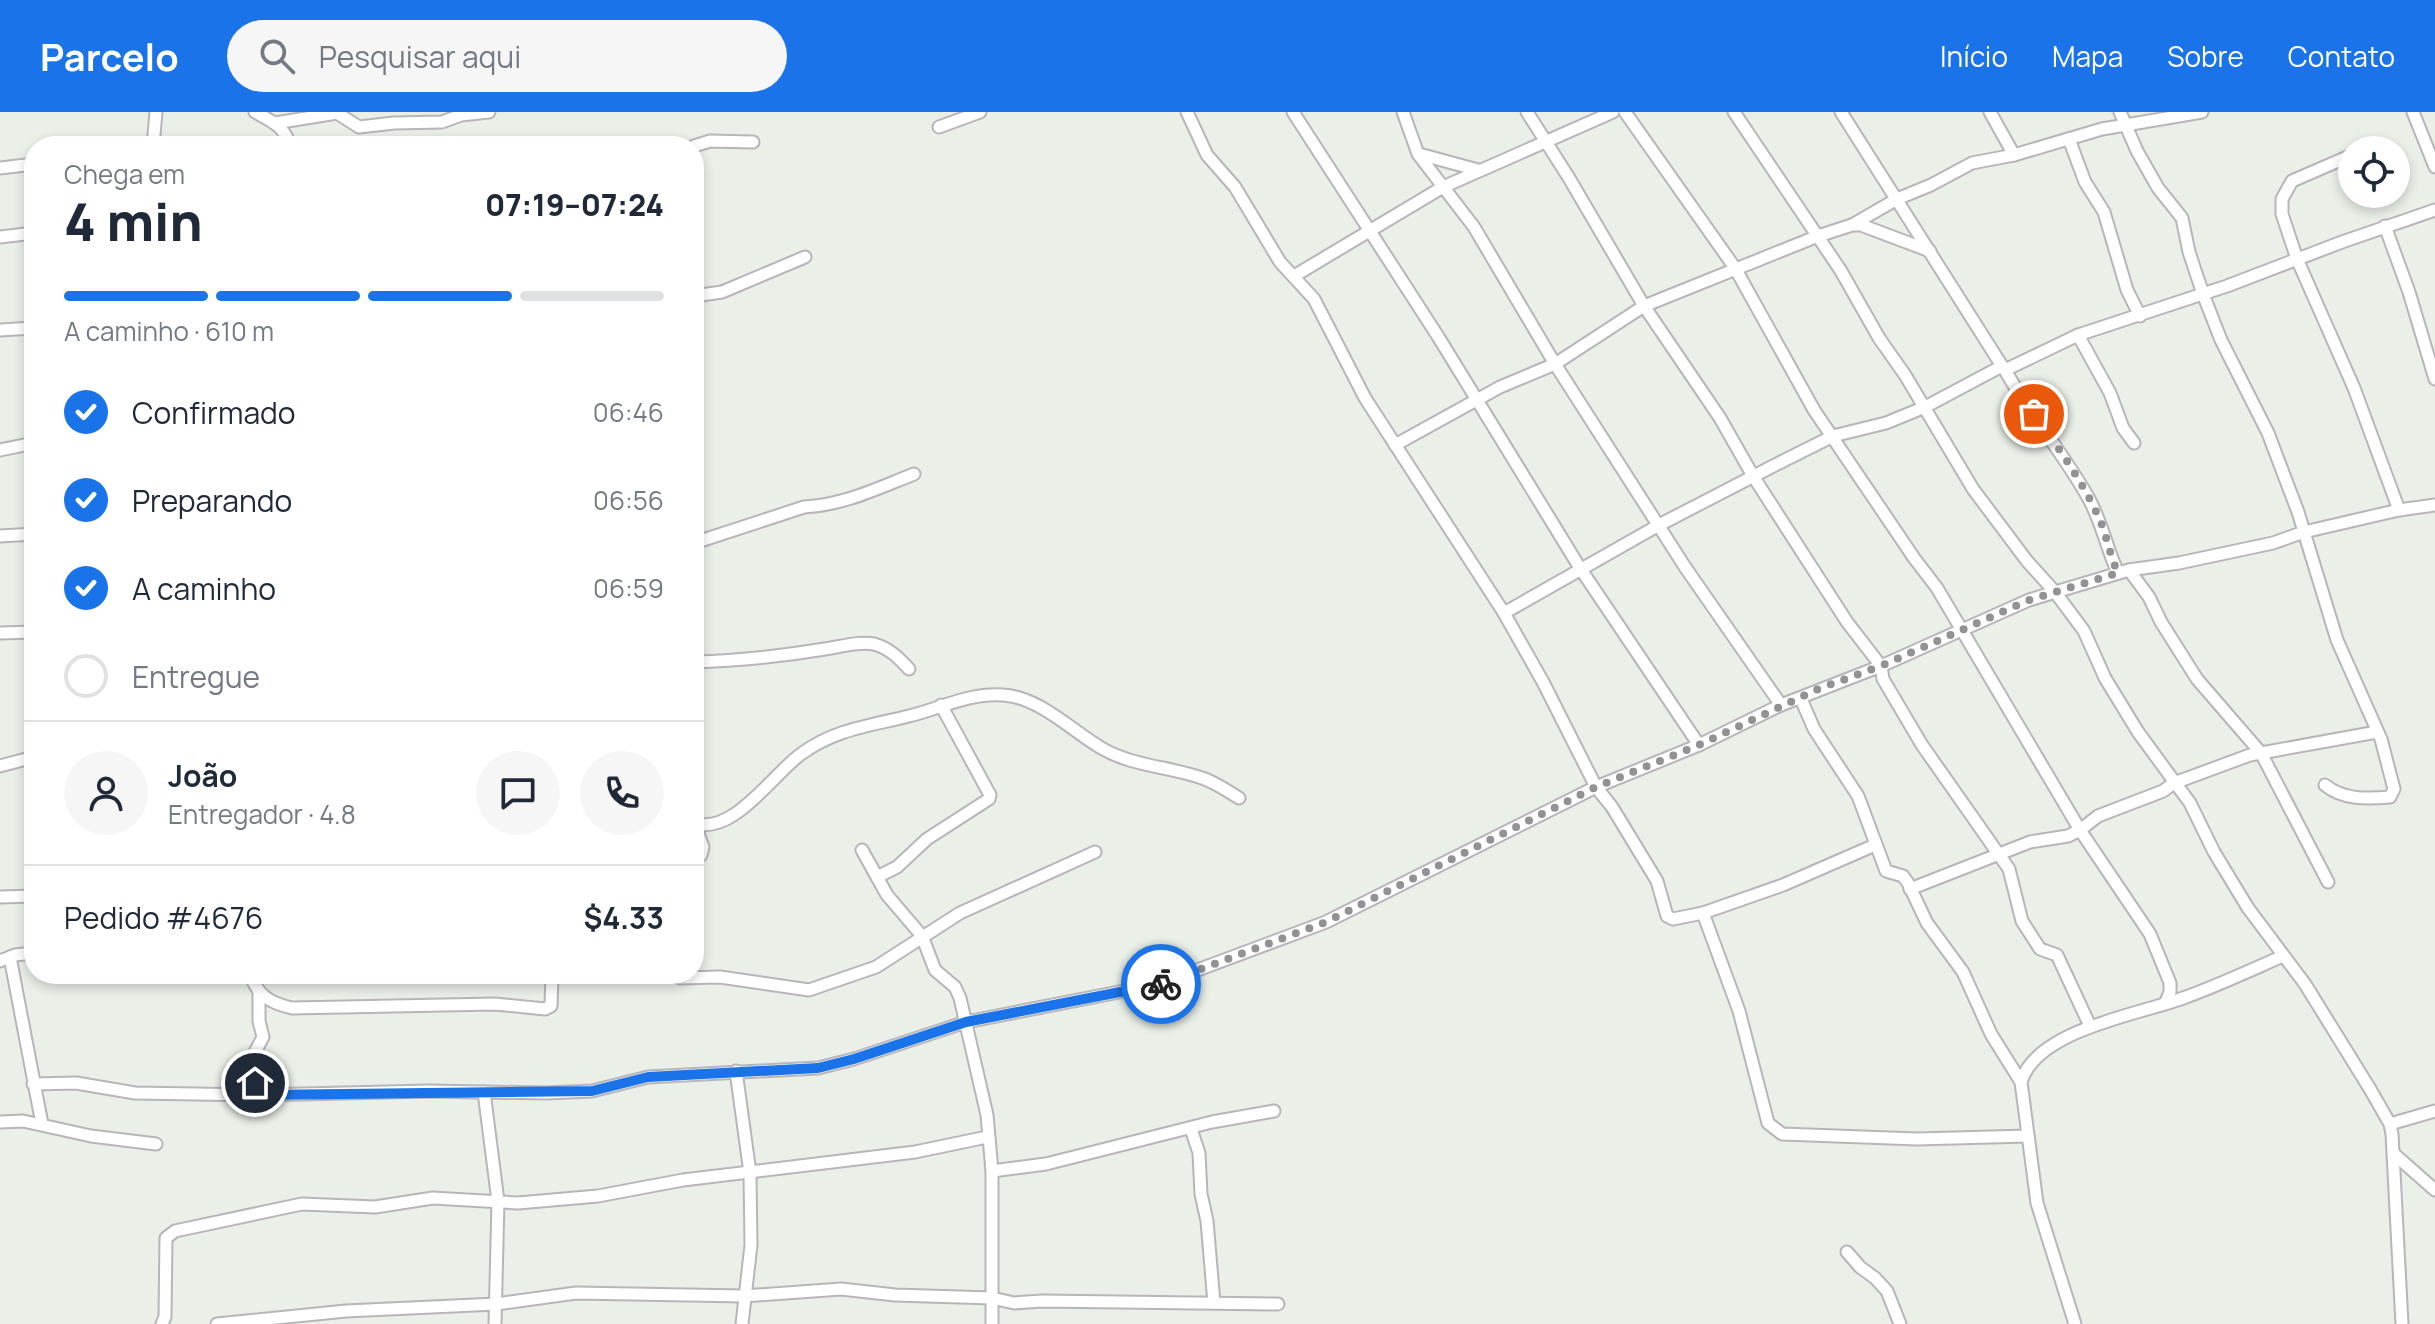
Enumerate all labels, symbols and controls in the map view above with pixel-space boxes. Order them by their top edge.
search box [227,20,787,92]
text: Parcelo [40,30,179,82]
icon: search [255,34,299,78]
text: Pesquisar aqui [319,36,521,77]
text: Início [1940,37,2008,75]
text: Mapa [2052,37,2123,75]
text: Sobre [2167,37,2244,75]
text: Contato [2288,37,2395,75]
map controls [2338,136,2410,208]
button: locate [2338,136,2410,208]
text: Chega em [64,156,185,192]
text: 07:19–07:24 [485,184,664,225]
text: 4 min [64,186,202,257]
text: A caminho · 610 m [64,313,274,349]
pin [2000,380,2068,448]
icon: check [64,390,108,434]
text: Confirmado [132,392,296,433]
icon: bag [2012,392,2056,436]
text: 06:46 [593,394,664,430]
icon: check [64,478,108,522]
text: Preparando [132,480,292,521]
text: 06:56 [593,482,664,518]
icon: check [64,566,108,610]
text: A caminho [132,568,276,609]
text: 06:59 [593,570,664,606]
text: Entregue [132,656,260,697]
button: person [64,751,148,835]
button: chat [476,751,560,835]
button: phone [580,751,664,835]
text: João [168,755,237,796]
text: Entregador · 4.8 [168,796,356,832]
text: Pedido #4676 [64,897,263,938]
text: $4.33 [584,897,664,938]
courier [1121,944,1201,1024]
icon: bike [1139,962,1183,1006]
pin [221,1049,289,1117]
icon: home [233,1061,277,1105]

